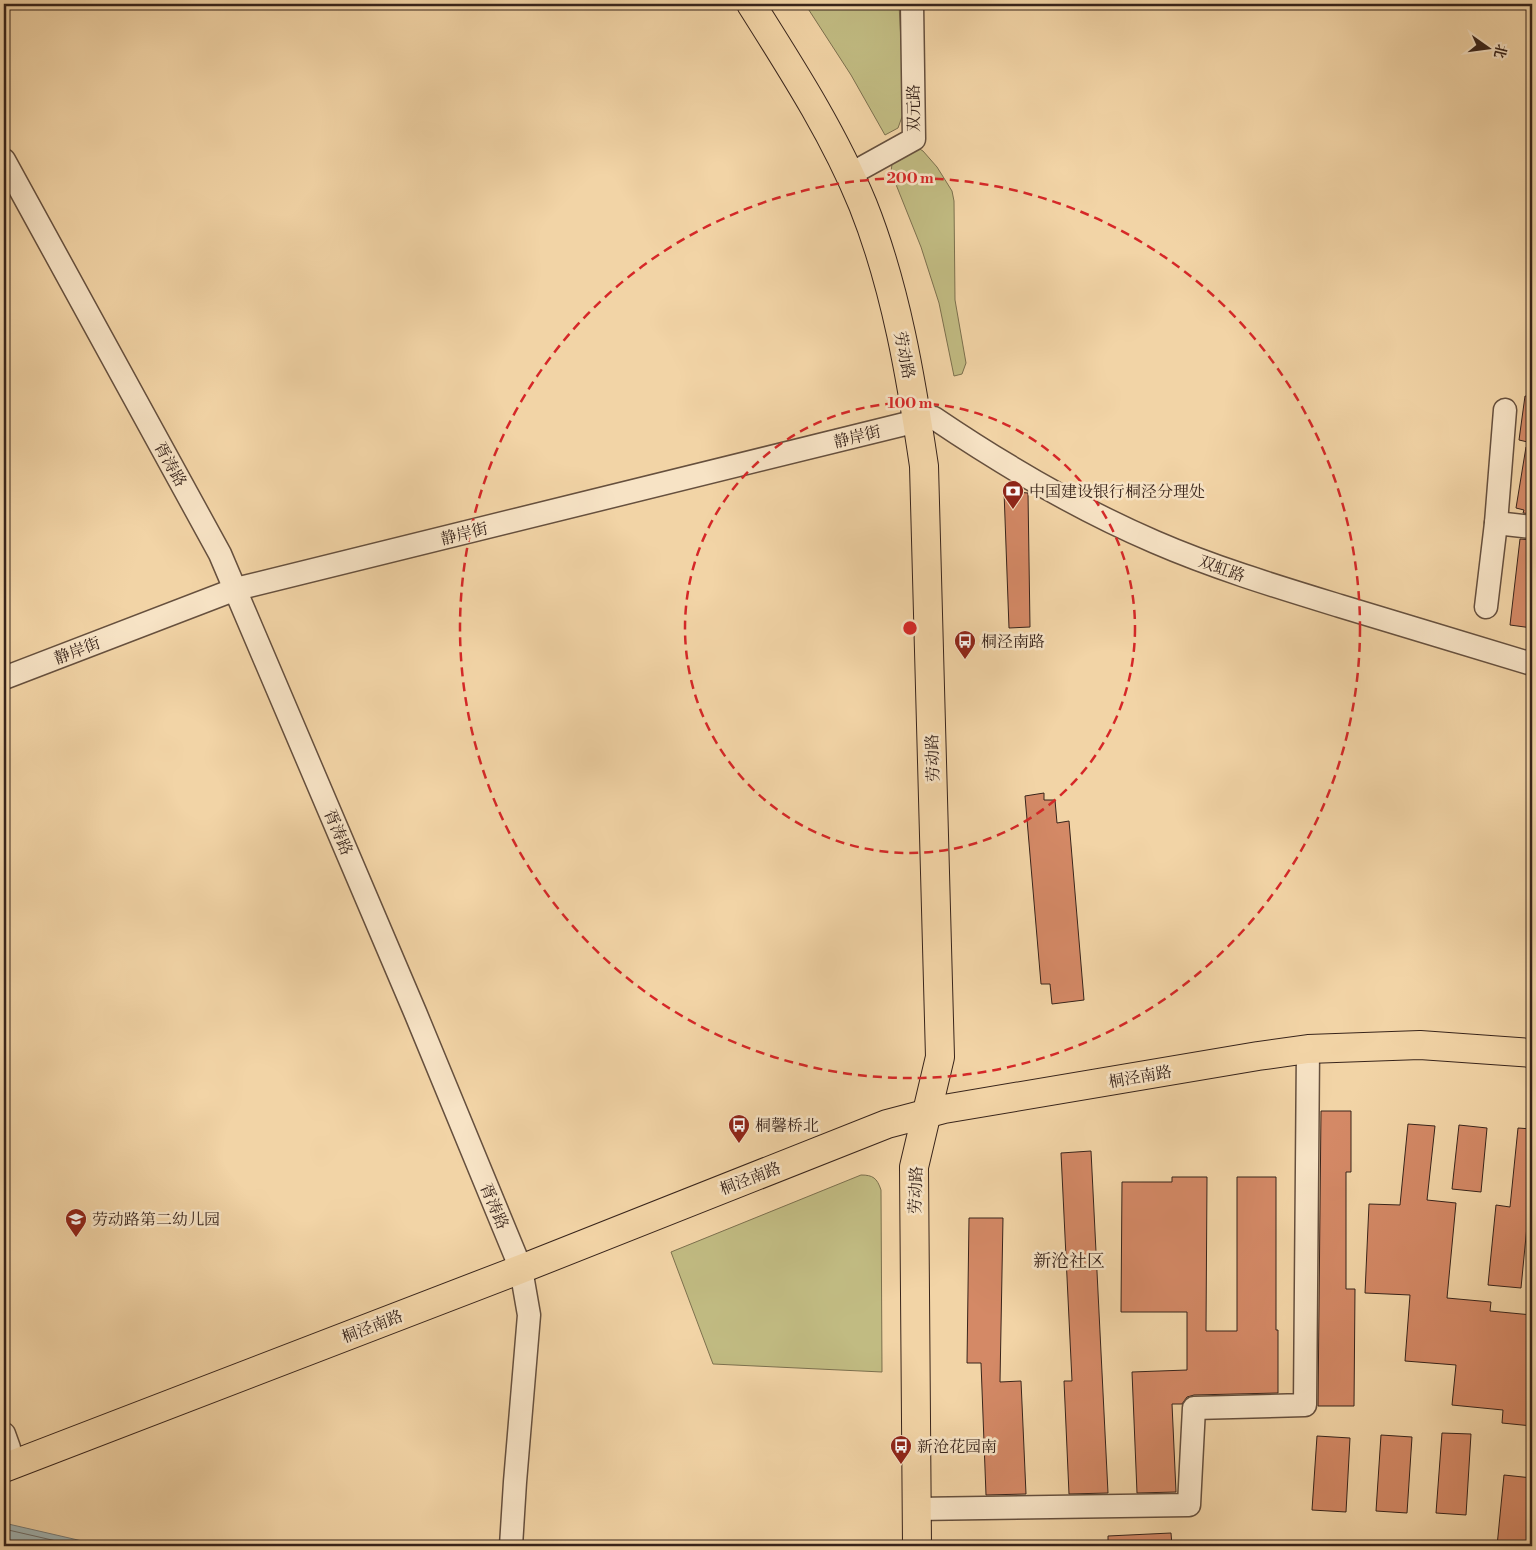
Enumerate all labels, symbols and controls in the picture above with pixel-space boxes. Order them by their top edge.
north arrow [1464,22,1514,72]
text: 北 [1489,42,1510,60]
street label: 双元路 [904,84,924,132]
text: 200 m [886,169,934,188]
street label: 劳动路 [890,330,918,381]
text: 100 m [888,394,933,413]
street label: 静岸街 [832,421,883,452]
street label: 胥涛路 [150,439,191,490]
bank icon: 中国建设银行桐泾分理处 [1001,479,1025,510]
place label: 中国建设银行桐泾分理处 [1029,482,1205,502]
street label: 静岸街 [439,518,490,549]
street label: 双虹路 [1196,551,1248,587]
centre of rings [901,619,919,637]
bus stop icon: 桐泾南路 [953,629,977,660]
place label: 桐泾南路 [981,632,1045,652]
street label: 静岸街 [51,633,103,669]
street label: 劳动路 [922,734,944,782]
street label: 胥涛路 [319,806,357,858]
street label: 桐泾南路 [1107,1062,1173,1092]
bus stop icon: 桐馨桥北 [727,1113,751,1144]
place label: 桐馨桥北 [755,1116,819,1136]
street label: 桐泾南路 [717,1158,784,1200]
street label: 劳动路 [905,1166,927,1214]
street label: 胥涛路 [475,1180,513,1232]
school or university icon: 劳动路第二幼儿园 [64,1207,88,1238]
place label: 劳动路第二幼儿园 [92,1210,220,1230]
district label: 新沧社区 [1033,1250,1105,1273]
street label: 桐泾南路 [339,1306,406,1348]
bus stop icon: 新沧花园南 [889,1434,913,1465]
place label: 新沧花园南 [917,1437,997,1457]

